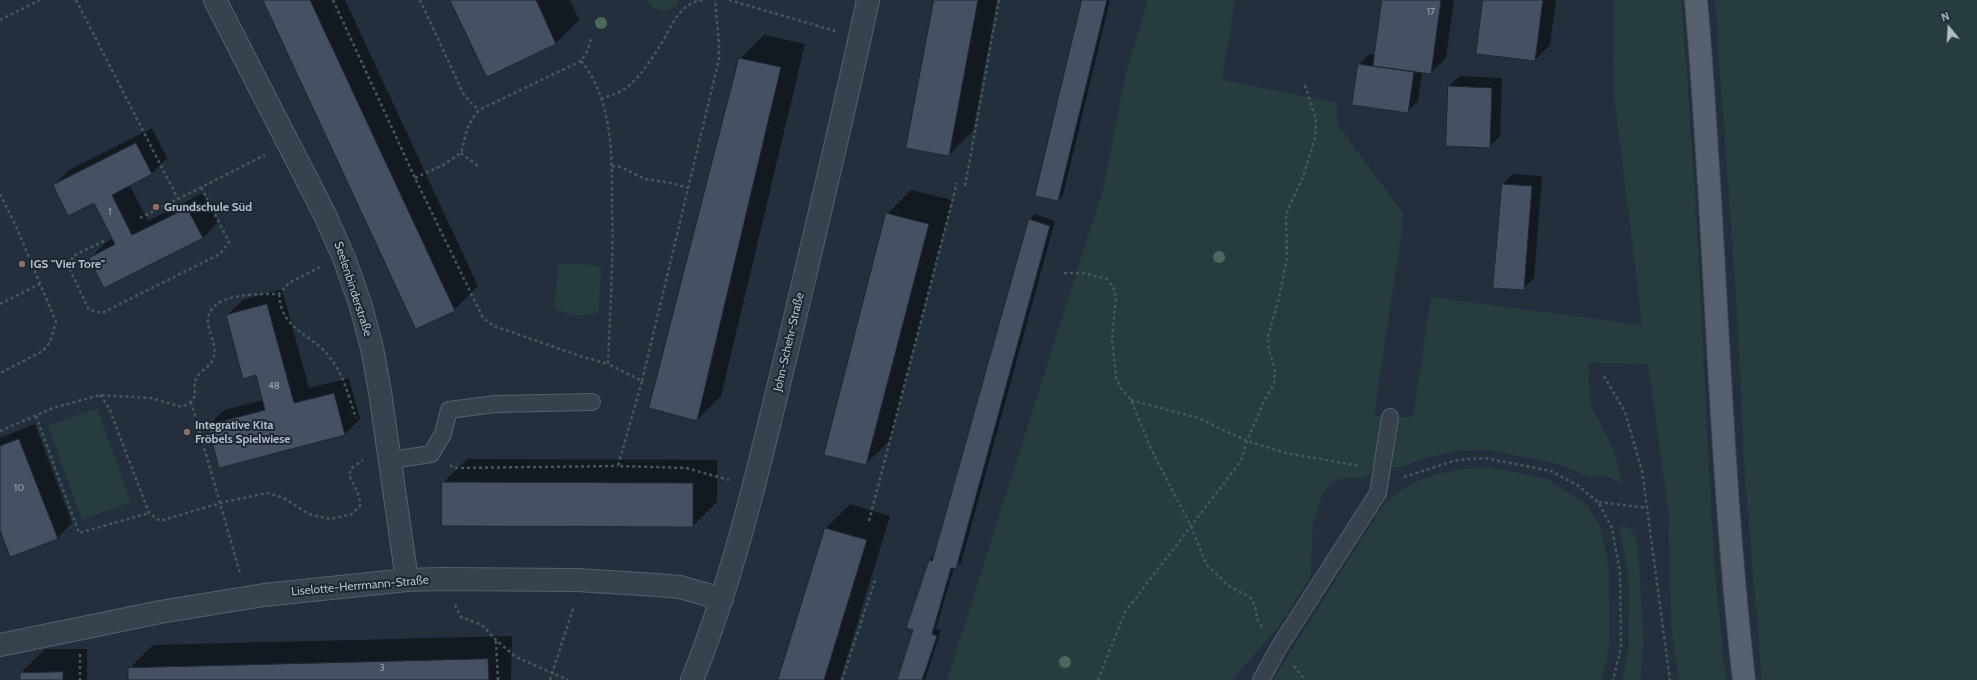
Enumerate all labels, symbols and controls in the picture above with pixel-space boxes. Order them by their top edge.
house number: 17 [1427,6,1435,18]
north arrow [1929,8,1969,48]
text: N [1939,9,1951,24]
place label: Grundschule Süd [164,200,252,214]
marker: Grundschule Süd [151,202,161,212]
house number: 1 [108,206,112,218]
street label: Seelenbinderstraße [331,240,375,338]
place label: IGS "Vier Tore" [30,257,105,271]
marker: IGS "Vier Tore" [17,259,27,269]
street label: John-Schehr-Straße [771,291,807,393]
house number: 48 [268,380,280,392]
place label: Integrative Kita Fröbels Spielwiese [195,418,290,446]
marker: Integrative Kita Fröbels Spielwiese [182,427,192,437]
house number: 10 [14,482,24,494]
street label: Liselotte-Herrmann-Straße [291,573,429,599]
house number: 3 [379,662,385,674]

